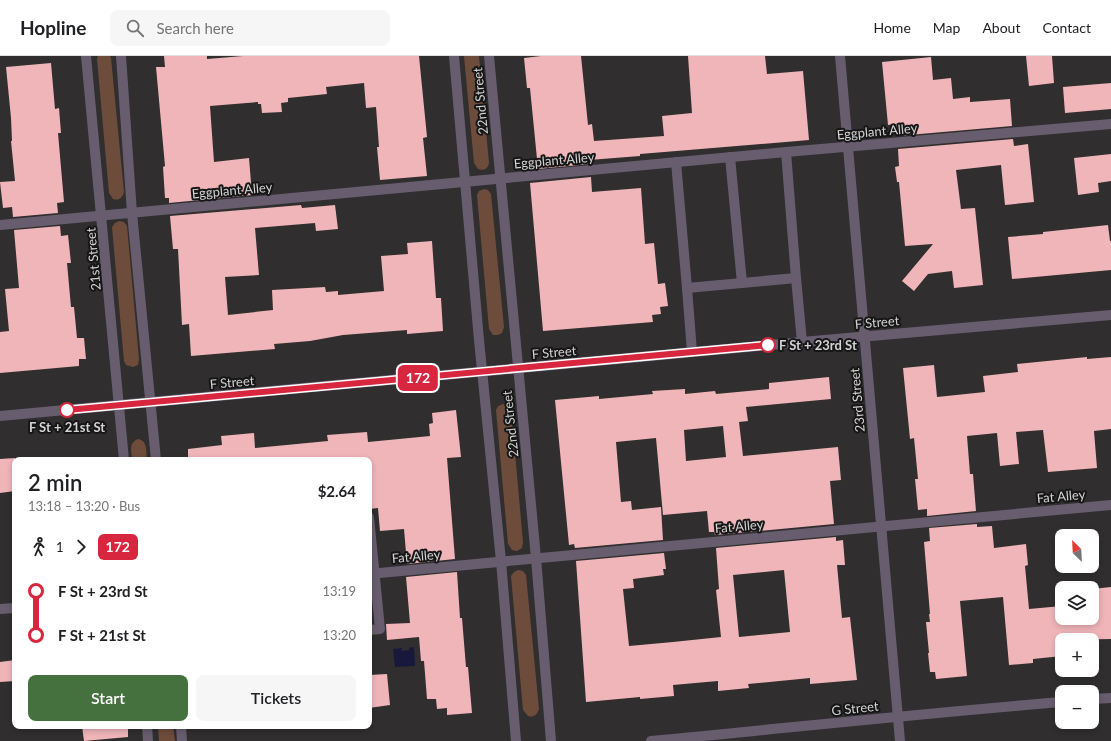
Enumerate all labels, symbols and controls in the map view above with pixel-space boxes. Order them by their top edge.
search box [110,10,390,46]
text: Hopline [20,16,86,39]
icon: search [124,17,146,39]
text: Search here [156,19,234,37]
text: Home [873,19,911,36]
text: Map [933,19,960,36]
text: About [982,19,1020,36]
text: Contact [1042,19,1091,36]
street label: 22nd Street [469,67,491,135]
street label: Eggplant Alley [836,119,918,142]
street label: Eggplant Alley [513,148,595,171]
street label: Eggplant Alley [191,178,273,201]
street label: 21st Street [82,227,104,291]
street label: F Street [854,312,900,332]
marker: F St + 23rd St [760,337,776,353]
place label: F St + 23rd St [779,337,857,353]
street label: F Street [531,342,577,362]
line badge: 172 [395,365,441,391]
street label: 23rd Street [846,367,868,433]
text: 172 [406,369,430,386]
street label: F Street [209,372,255,392]
street label: 22nd Street [498,389,521,458]
marker: F St + 21st St [59,402,75,418]
place label: F St + 21st St [29,419,105,435]
text: 2 min [28,469,82,496]
text: $2.64 [318,482,356,500]
street label: Fat Alley [1036,486,1086,506]
text: 13:18 – 13:20 · Bus [28,498,140,514]
street label: Fat Alley [714,516,764,536]
north arrow [1055,529,1099,573]
map controls [1055,529,1099,729]
icon: walk [28,536,50,558]
icon: forward [70,536,92,558]
text: 172 [106,538,130,555]
text: 1 [56,539,64,555]
street label: Fat Alley [391,546,441,566]
button: layers [1055,581,1099,625]
text: F St + 23rd St [58,582,148,600]
text: 13:19 [323,583,356,599]
text: F St + 21st St [58,626,146,644]
text: 13:20 [323,627,356,643]
button: + [1055,633,1099,677]
button: Start [28,675,188,721]
button: Tickets [196,675,356,721]
button: − [1055,685,1099,729]
street label: G Street [831,698,880,718]

